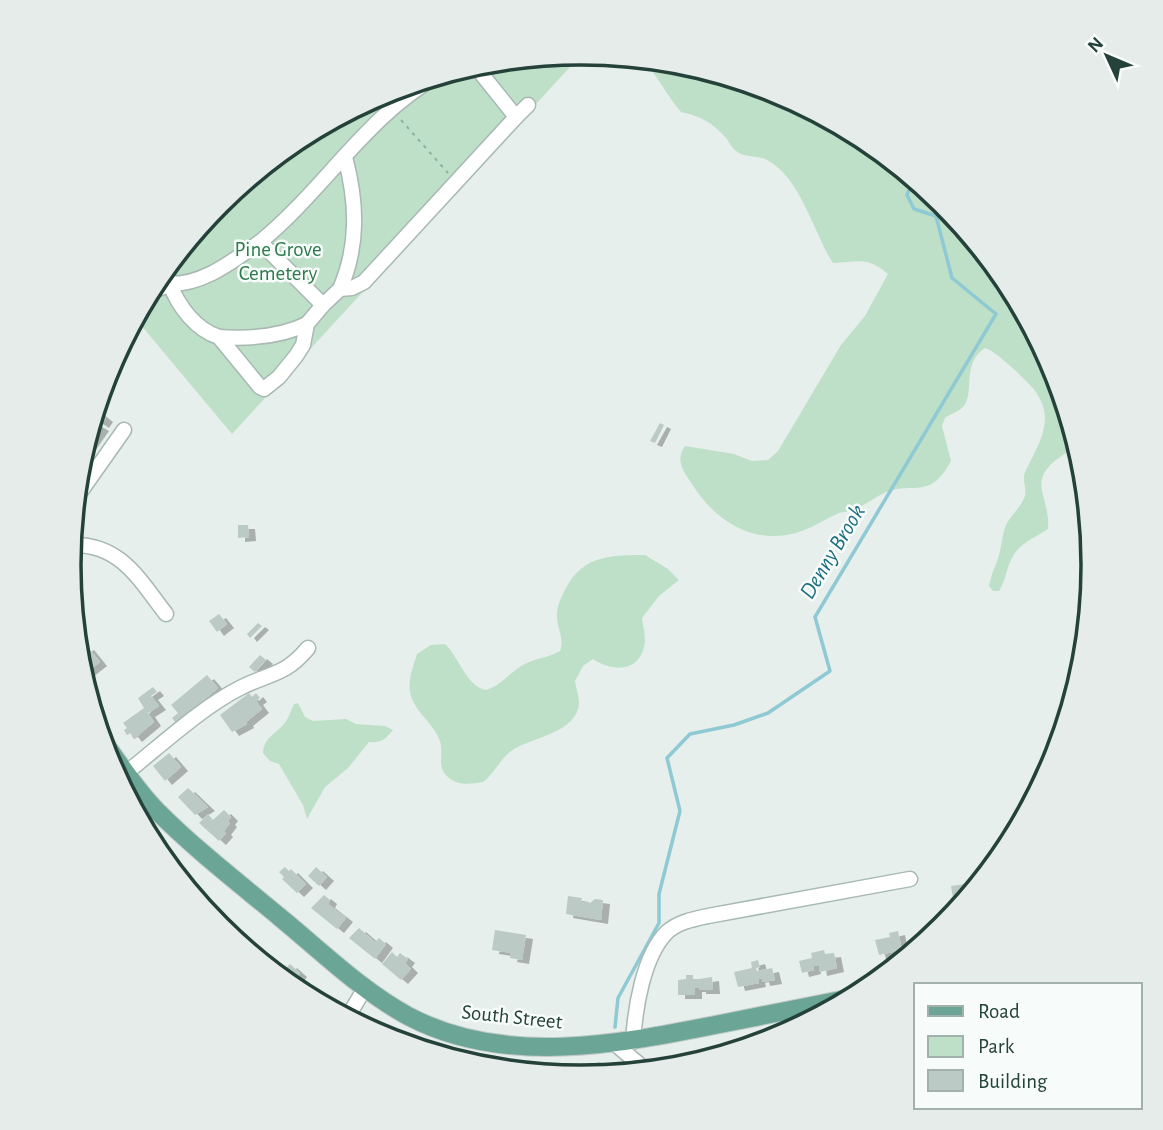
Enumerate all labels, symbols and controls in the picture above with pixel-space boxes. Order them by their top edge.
north arrow [1072,21,1142,91]
text: N [1084,34,1107,57]
park label: Pine Grove Cemetery [234,239,322,284]
water label: Denny Brook [796,501,870,603]
legend [914,983,1142,1109]
street label: South Street [461,1001,564,1033]
text: Road [978,1001,1020,1022]
text: Park [978,1036,1015,1057]
text: Building [978,1071,1048,1092]

